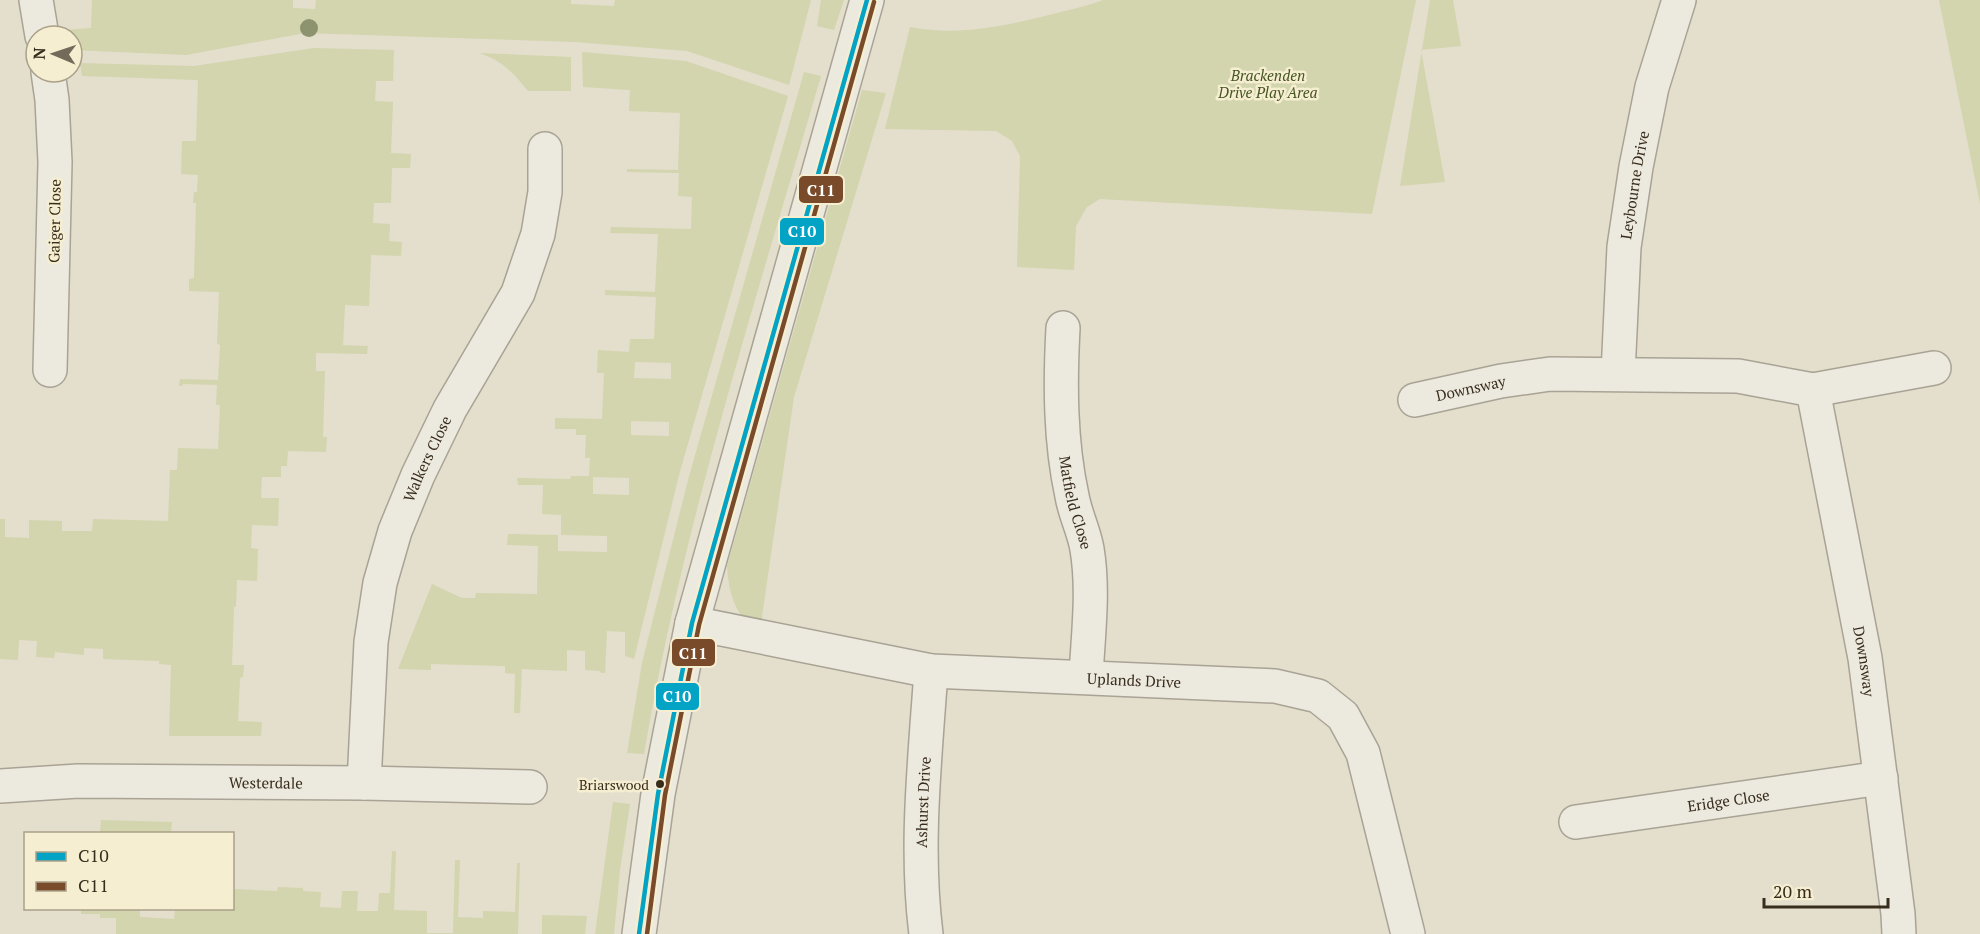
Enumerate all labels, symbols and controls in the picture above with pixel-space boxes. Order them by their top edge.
north arrow [24,24,84,84]
text: N [28,47,50,60]
park label: Brackenden Drive Play Area [1217,65,1318,102]
street label: Leybourne Drive [1615,129,1653,241]
line badge: C11 [798,175,844,204]
street label: Gaiger Close [43,179,65,263]
text: C11 [807,179,835,201]
line badge: C10 [779,217,825,246]
text: C10 [788,220,816,242]
street label: Downsway [1434,370,1507,405]
street label: Walkers Close [398,412,455,505]
street label: Matfield Close [1055,455,1097,551]
street label: Downsway [1849,624,1880,698]
line badge: C11 [671,638,716,667]
text: C11 [679,642,707,664]
street label: Uplands Drive [1087,668,1181,692]
line badge: C10 [655,682,700,711]
text: C10 [663,685,691,707]
street label: Ashurst Drive [911,756,935,848]
street label: Westerdale [229,772,303,793]
place label: Briarswood [579,775,649,794]
marker: Briarswood [654,778,666,790]
street label: Eridge Close [1686,784,1771,816]
legend [24,832,234,910]
text: C10 [78,843,109,867]
scale bar [1764,871,1888,909]
text: C11 [78,873,109,897]
text: 20 m [1773,879,1813,903]

